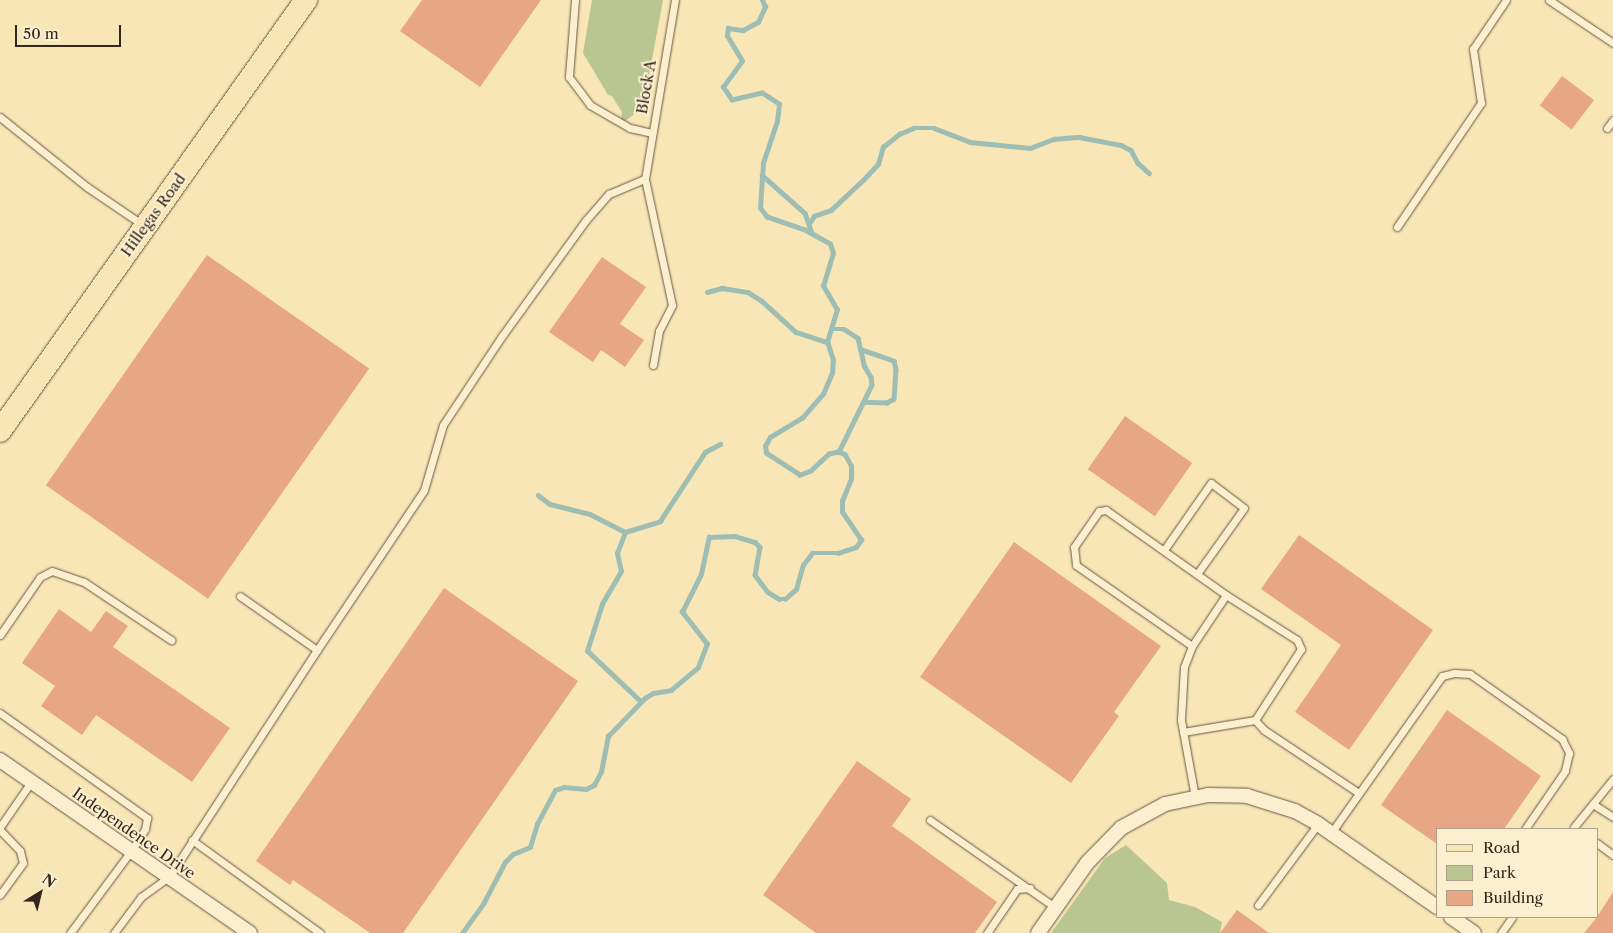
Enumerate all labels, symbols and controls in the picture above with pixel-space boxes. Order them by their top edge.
scale bar [18,15,124,47]
text: 50 m [23,24,59,43]
street label: Block A [632,58,660,116]
street label: Hillegas Road [117,170,189,260]
street label: Independence Drive [69,784,199,882]
legend [1436,828,1598,918]
text: Road [1483,838,1520,857]
text: Park [1483,863,1516,882]
north arrow [15,868,65,918]
text: N [39,870,59,892]
text: Building [1483,888,1543,907]

